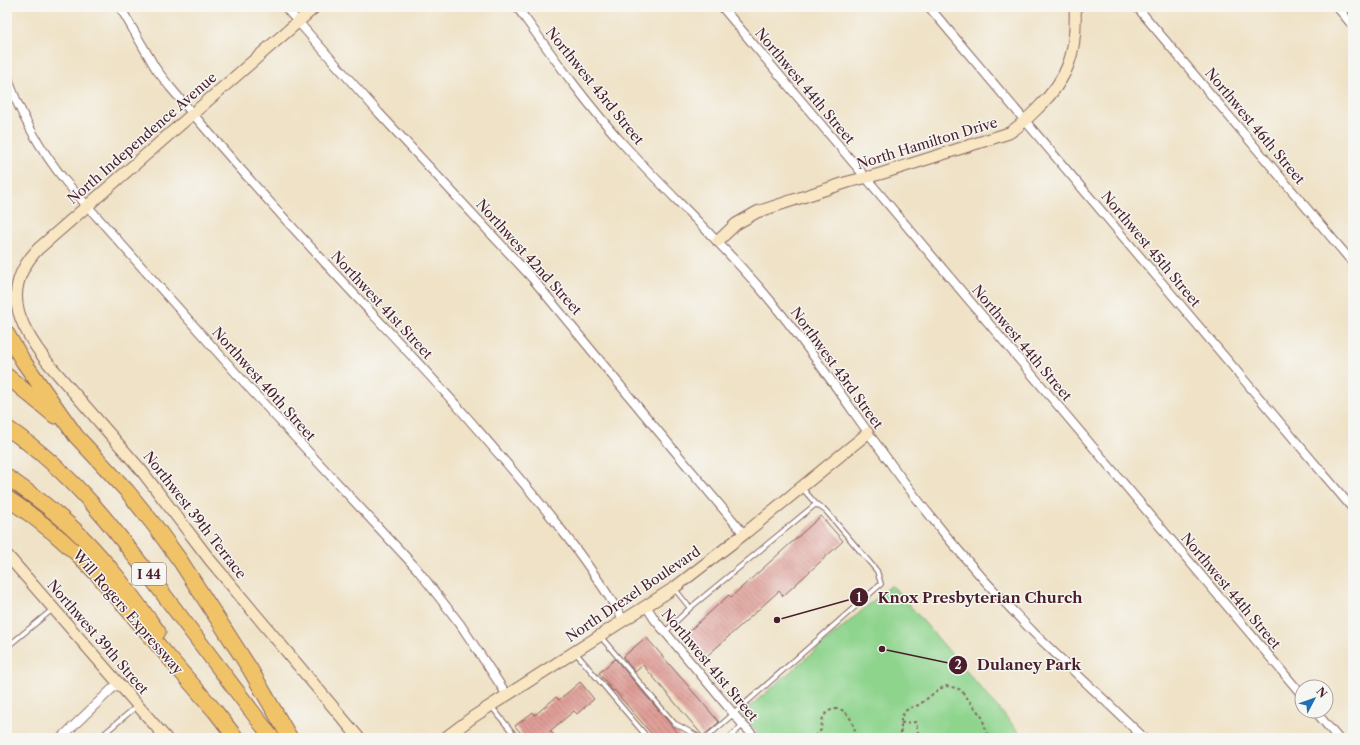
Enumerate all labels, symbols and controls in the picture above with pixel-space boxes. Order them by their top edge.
street label: Northwest 43rd Street [542,24,648,149]
street label: Northwest 44th Street [751,24,859,148]
street label: Northwest 46th Street [1201,64,1309,188]
street label: North Independence Avenue [64,68,220,208]
street label: North Hamilton Drive [854,113,1000,173]
street label: Northwest 45th Street [1097,187,1205,311]
street label: Northwest 42nd Street [472,195,586,319]
street label: Northwest 41st Street [327,247,437,363]
street label: Northwest 44th Street [968,281,1076,405]
street label: Northwest 43rd Street [787,304,887,432]
street label: Northwest 40th Street [208,323,320,445]
street label: Northwest 39th Terrace [140,448,251,583]
street label: Northwest 44th Street [1177,529,1285,653]
street label: North Drexel Boulevard [562,542,704,646]
street label: Will Rogers Expressway [68,545,187,678]
road number: I 44 [132,563,166,585]
street label: Northwest 39th Street [43,576,153,698]
callout: Knox Presbyterian Church [849,584,1090,611]
text: Knox Presbyterian Church [877,588,1083,607]
text: 1 [856,590,862,605]
street label: Northwest 41st Street [658,605,762,725]
callout: Dulaney Park [948,652,1089,679]
text: Dulaney Park [977,655,1082,674]
text: 2 [954,657,962,672]
north arrow [1294,679,1334,719]
text: N [1313,684,1330,701]

